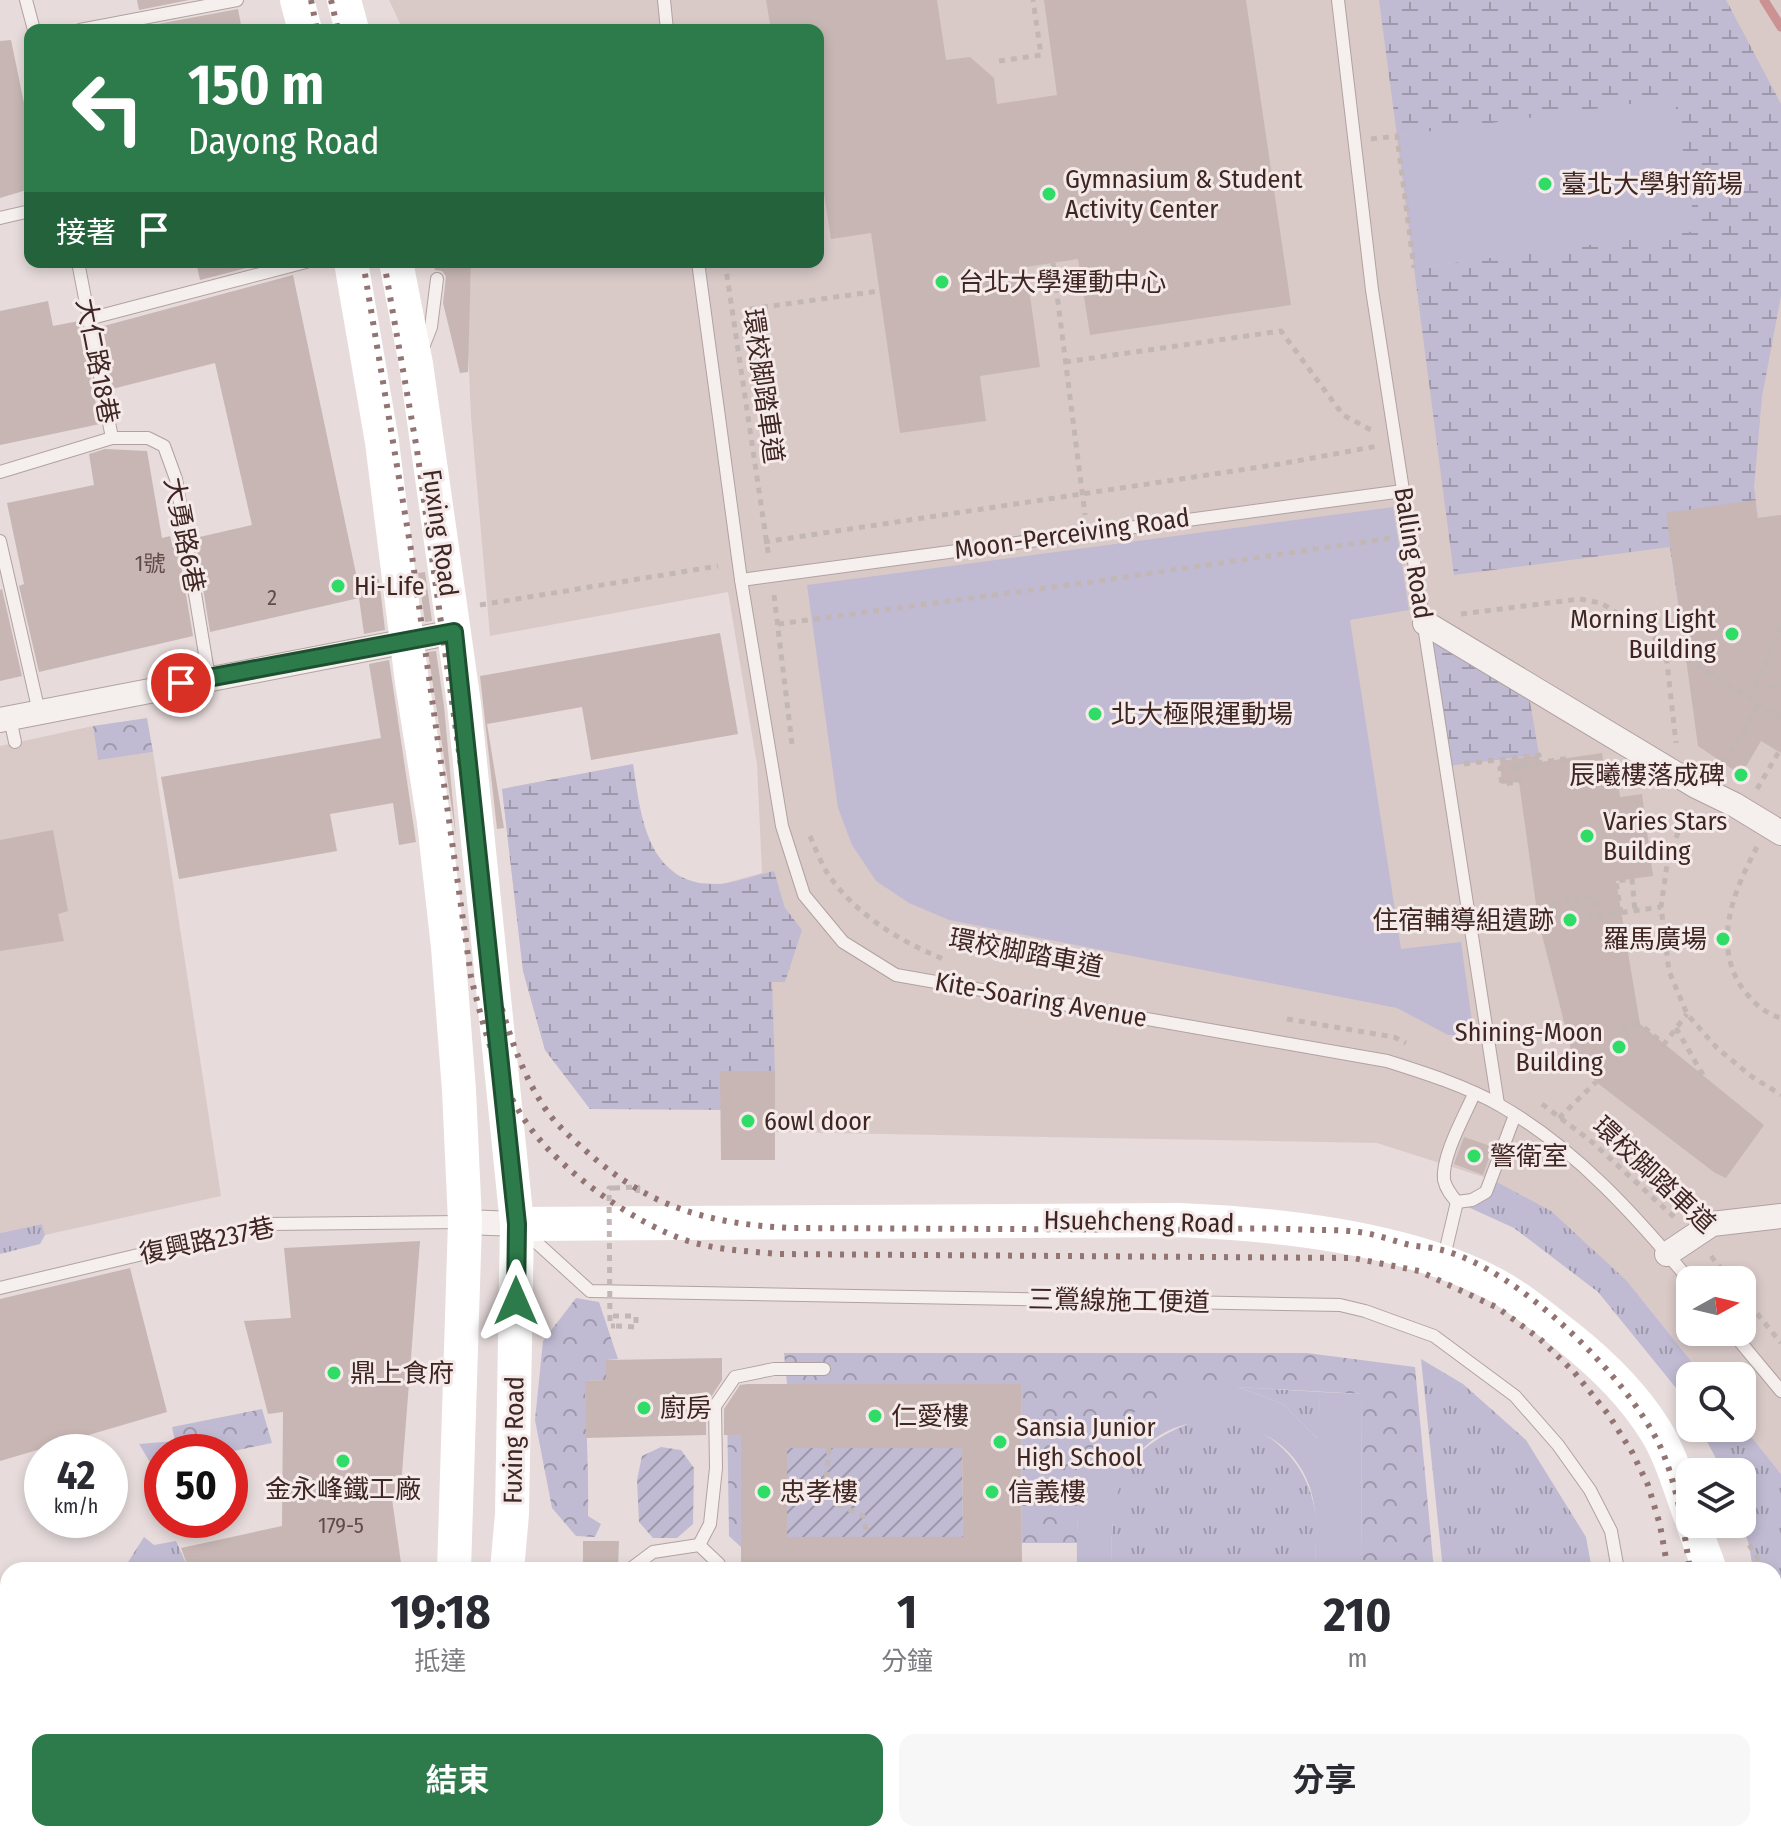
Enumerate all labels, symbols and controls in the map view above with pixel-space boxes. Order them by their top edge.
text: 150 m [188,52,324,119]
icon: left [56,56,160,160]
text: Dayong Road [188,120,379,164]
place label: Gymnasium & Student Activity Center [1065,164,1303,225]
place label: 臺北大學射箭場 [1561,169,1743,200]
marker: 臺北大學射箭場 [1536,175,1554,193]
marker: Gymnasium & Student Activity Center [1040,185,1058,203]
icon: arrive [132,208,176,252]
text: 接著 [56,215,116,251]
place label: 台北大學運動中心 [958,267,1166,298]
marker: 台北大學運動中心 [933,273,951,291]
street label: 大仁路18巷 [70,296,124,426]
street label: 環校脚踏車道 [737,307,789,465]
street label: Fuxing Road [416,468,464,598]
street label: 大勇路6巷 [158,475,210,595]
street label: Balling Road [1387,485,1439,621]
street label: Moon-Perceiving Road [952,502,1192,566]
house number: 1號 [135,550,165,577]
place label: Hi-Life [354,571,425,602]
marker: Hi-Life [329,577,347,595]
house number: 2 [267,584,277,611]
place label: Morning Light Building [1570,604,1717,665]
marker: Morning Light Building [1723,625,1741,643]
pin [147,649,215,717]
icon: arrive [159,661,203,705]
place label: 北大極限運動場 [1111,699,1293,730]
marker: 北大極限運動場 [1086,705,1104,723]
place label: 辰曦樓落成碑 [1569,760,1725,791]
marker: 辰曦樓落成碑 [1732,766,1750,784]
place label: Varies Stars Building [1603,806,1727,867]
marker: Varies Stars Building [1578,827,1596,845]
place label: 住宿輔導組遺跡 [1372,905,1554,936]
marker: 住宿輔導組遺跡 [1561,911,1579,929]
street label: 環校脚踏車道 [946,923,1106,983]
place label: 羅馬廣場 [1603,924,1707,955]
marker: 羅馬廣場 [1714,930,1732,948]
street label: Kite-Soaring Avenue [933,966,1149,1034]
place label: Shining-Moon Building [1455,1017,1604,1078]
marker: Shining-Moon Building [1610,1038,1628,1056]
place label: 6owl door [764,1106,871,1137]
street label: 環校脚踏車道 [1586,1110,1722,1240]
marker: 6owl door [739,1112,757,1130]
place label: 警衛室 [1490,1141,1568,1172]
marker: 警衛室 [1465,1147,1483,1165]
street label: Hsuehcheng Road [1043,1205,1235,1239]
street label: 復興路237巷 [137,1212,277,1270]
position arrow [474,1259,558,1343]
north arrow [1676,1266,1756,1346]
map controls [1676,1266,1756,1538]
street label: 三鶯線施工便道 [1028,1284,1210,1318]
place label: 鼎上食府 [350,1358,454,1389]
button: search [1676,1362,1756,1442]
marker: 鼎上食府 [325,1364,343,1382]
street label: Fuxing Road [497,1376,531,1504]
place label: 廚房 [660,1393,712,1424]
marker: 廚房 [635,1399,653,1417]
place label: 仁愛樓 [891,1401,969,1432]
marker: 仁愛樓 [866,1407,884,1425]
place label: Sansia Junior High School [1016,1412,1156,1473]
marker: Sansia Junior High School [991,1433,1009,1451]
speed limit sign: 50 [144,1434,248,1538]
text: 42 [57,1452,95,1500]
marker: 金永峰鐵工廠 [334,1452,352,1470]
button: layers [1676,1458,1756,1538]
place label: 金永峰鐵工廠 [265,1474,421,1505]
place label: 忠孝樓 [780,1477,858,1508]
place label: 信義樓 [1008,1477,1086,1508]
marker: 忠孝樓 [755,1483,773,1501]
marker: 信義樓 [983,1483,1001,1501]
text: km/h [54,1494,98,1518]
house number: 179-5 [318,1512,364,1539]
text: 19:18 [390,1583,491,1641]
text: 1 [897,1583,917,1641]
text: 210 [1324,1586,1391,1644]
text: m [1348,1643,1368,1674]
text: 抵達 [415,1646,467,1677]
text: 分鐘 [881,1646,933,1677]
button: 結束 [32,1734,883,1826]
button: 分享 [899,1734,1750,1826]

